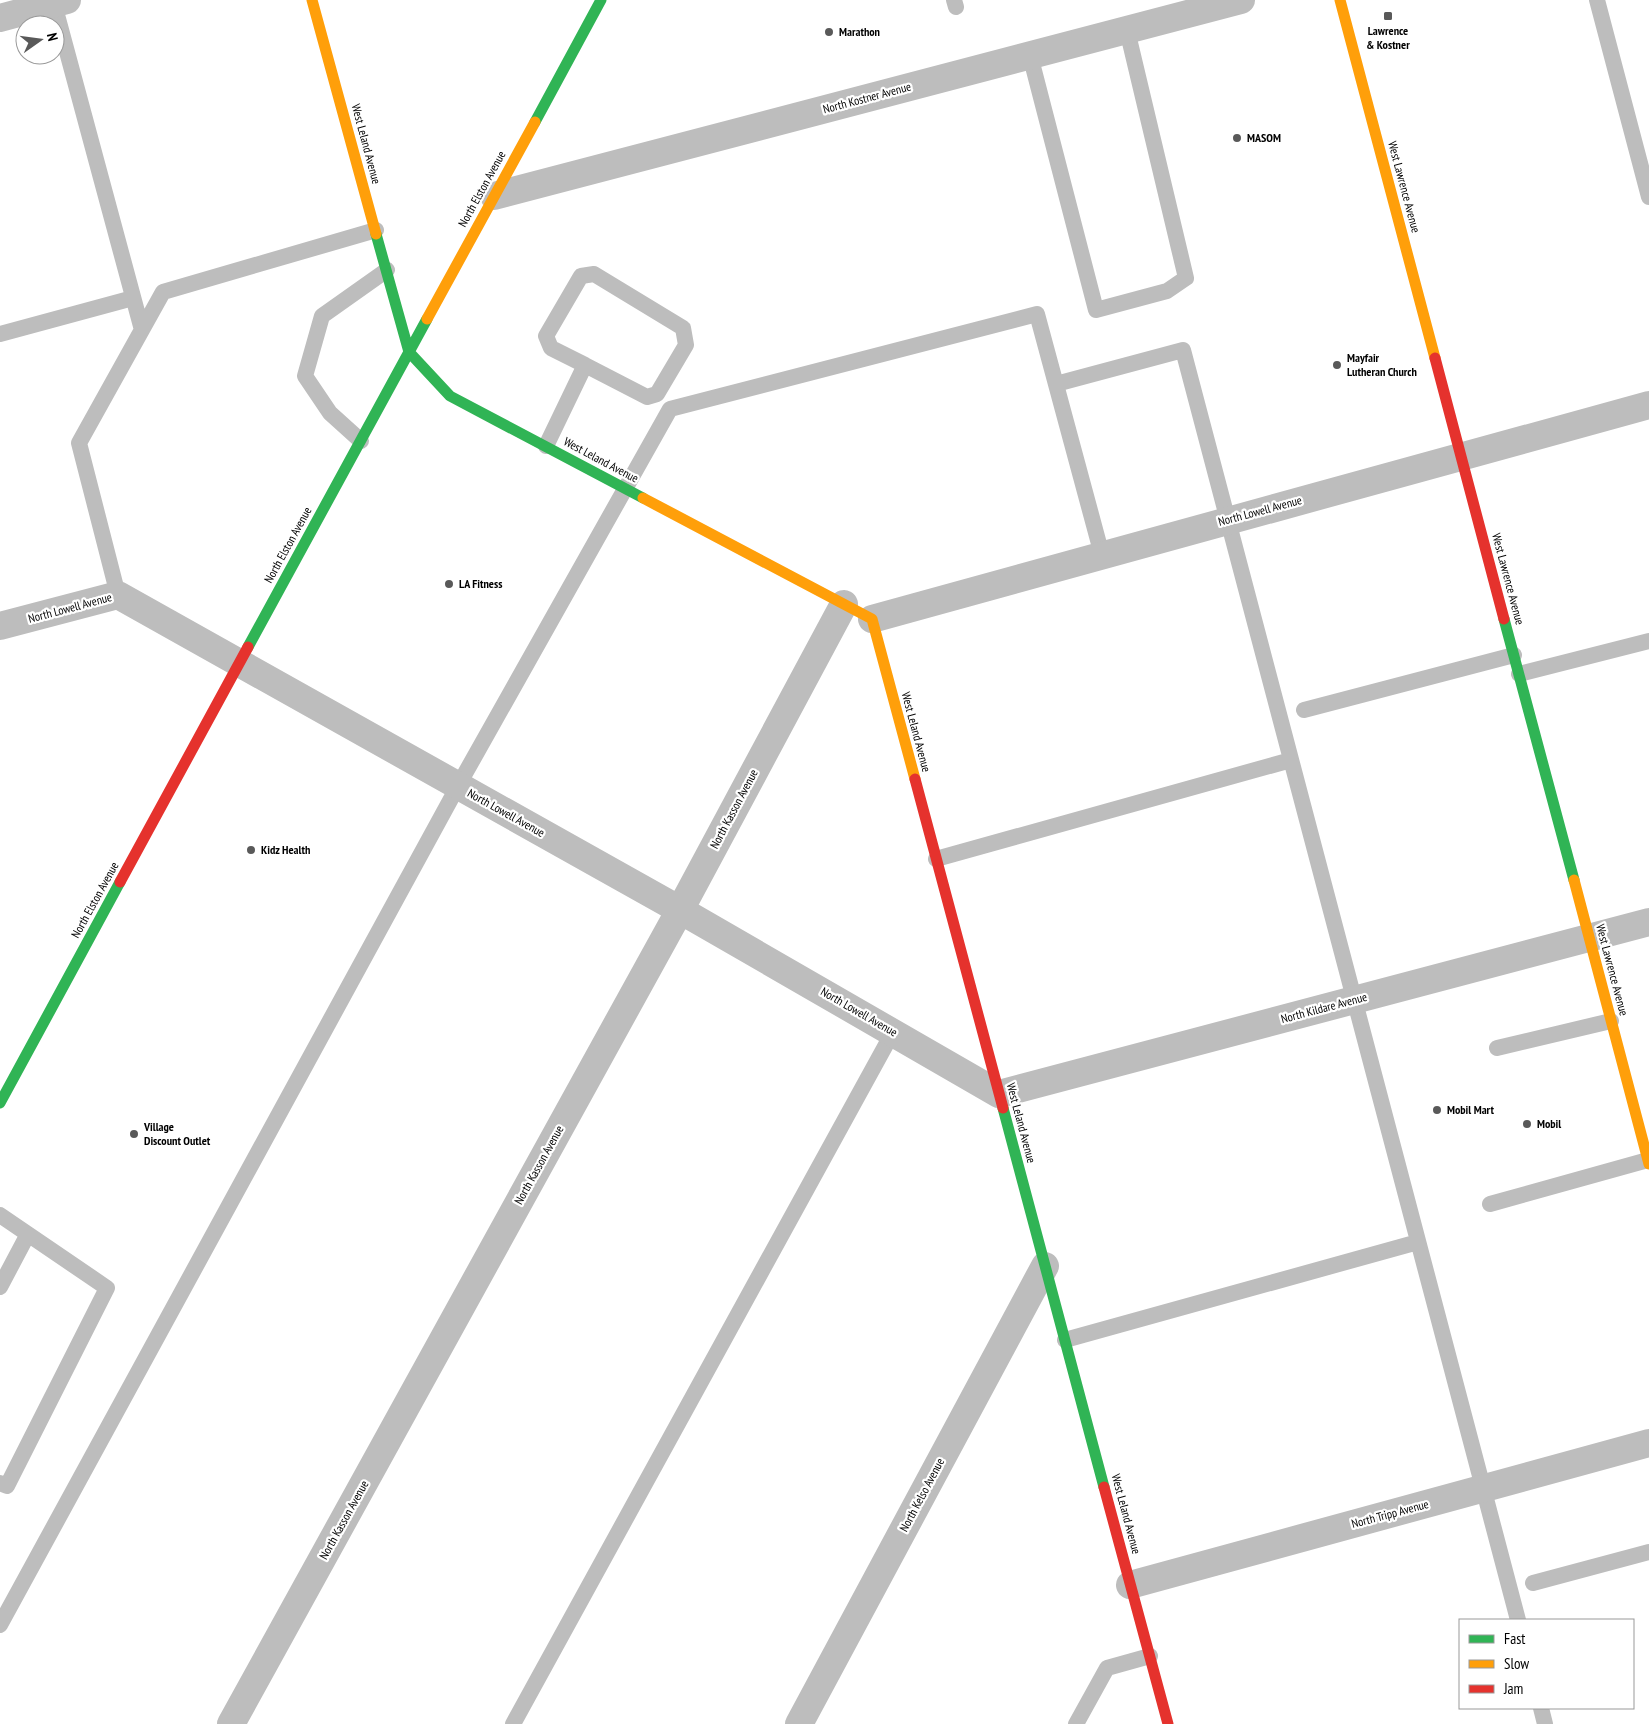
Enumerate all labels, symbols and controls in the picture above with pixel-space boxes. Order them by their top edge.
marker: Lawrence & Kostner [1382,10,1394,22]
north arrow [15,15,65,65]
place label: Lawrence & Kostner [1366,23,1410,52]
place label: Marathon [839,24,880,39]
marker: Marathon [823,26,835,38]
text: N [43,31,62,43]
street label: North Kostner Avenue [821,79,913,116]
street label: West Leland Avenue [349,102,384,186]
place label: MASOM [1247,130,1281,145]
marker: MASOM [1231,132,1243,144]
street label: West Lawrence Avenue [1385,139,1424,234]
street label: North Elston Avenue [455,148,509,229]
place label: Mayfair Lutheran Church [1347,350,1417,379]
marker: Mayfair Lutheran Church [1331,359,1343,371]
street label: West Leland Avenue [561,434,641,486]
street label: North Lowell Avenue [1216,492,1303,529]
street label: North Elston Avenue [261,504,315,585]
street label: West Lawrence Avenue [1489,531,1528,626]
place label: LA Fitness [459,576,502,591]
marker: LA Fitness [443,578,455,590]
street label: North Lowell Avenue [26,589,113,626]
street label: West Leland Avenue [899,690,934,774]
street label: North Kasson Avenue [706,766,761,851]
street label: North Lowell Avenue [465,785,548,840]
place label: Kidz Health [261,842,310,857]
marker: Kidz Health [245,844,257,856]
street label: North Elston Avenue [68,859,122,940]
street label: West Lawrence Avenue [1593,922,1632,1017]
street label: North Lowell Avenue [818,984,900,1040]
street label: North Kildare Avenue [1279,989,1369,1026]
street label: West Leland Avenue [1004,1081,1039,1165]
place label: Mobil Mart [1447,1102,1494,1117]
marker: Mobil Mart [1431,1104,1443,1116]
place label: Mobil [1537,1116,1561,1131]
marker: Mobil [1521,1118,1533,1130]
place label: Village Discount Outlet [143,1119,211,1148]
street label: North Kasson Avenue [511,1123,566,1207]
marker: Village Discount Outlet [128,1128,140,1140]
street label: North Kelso Avenue [896,1455,947,1534]
street label: West Leland Avenue [1109,1472,1144,1556]
street label: North Kasson Avenue [316,1478,371,1562]
street label: North Tripp Avenue [1350,1496,1430,1531]
legend [1459,1619,1634,1709]
text: Fast [1504,1629,1525,1648]
text: Slow [1504,1654,1529,1673]
text: Jam [1503,1679,1523,1698]

